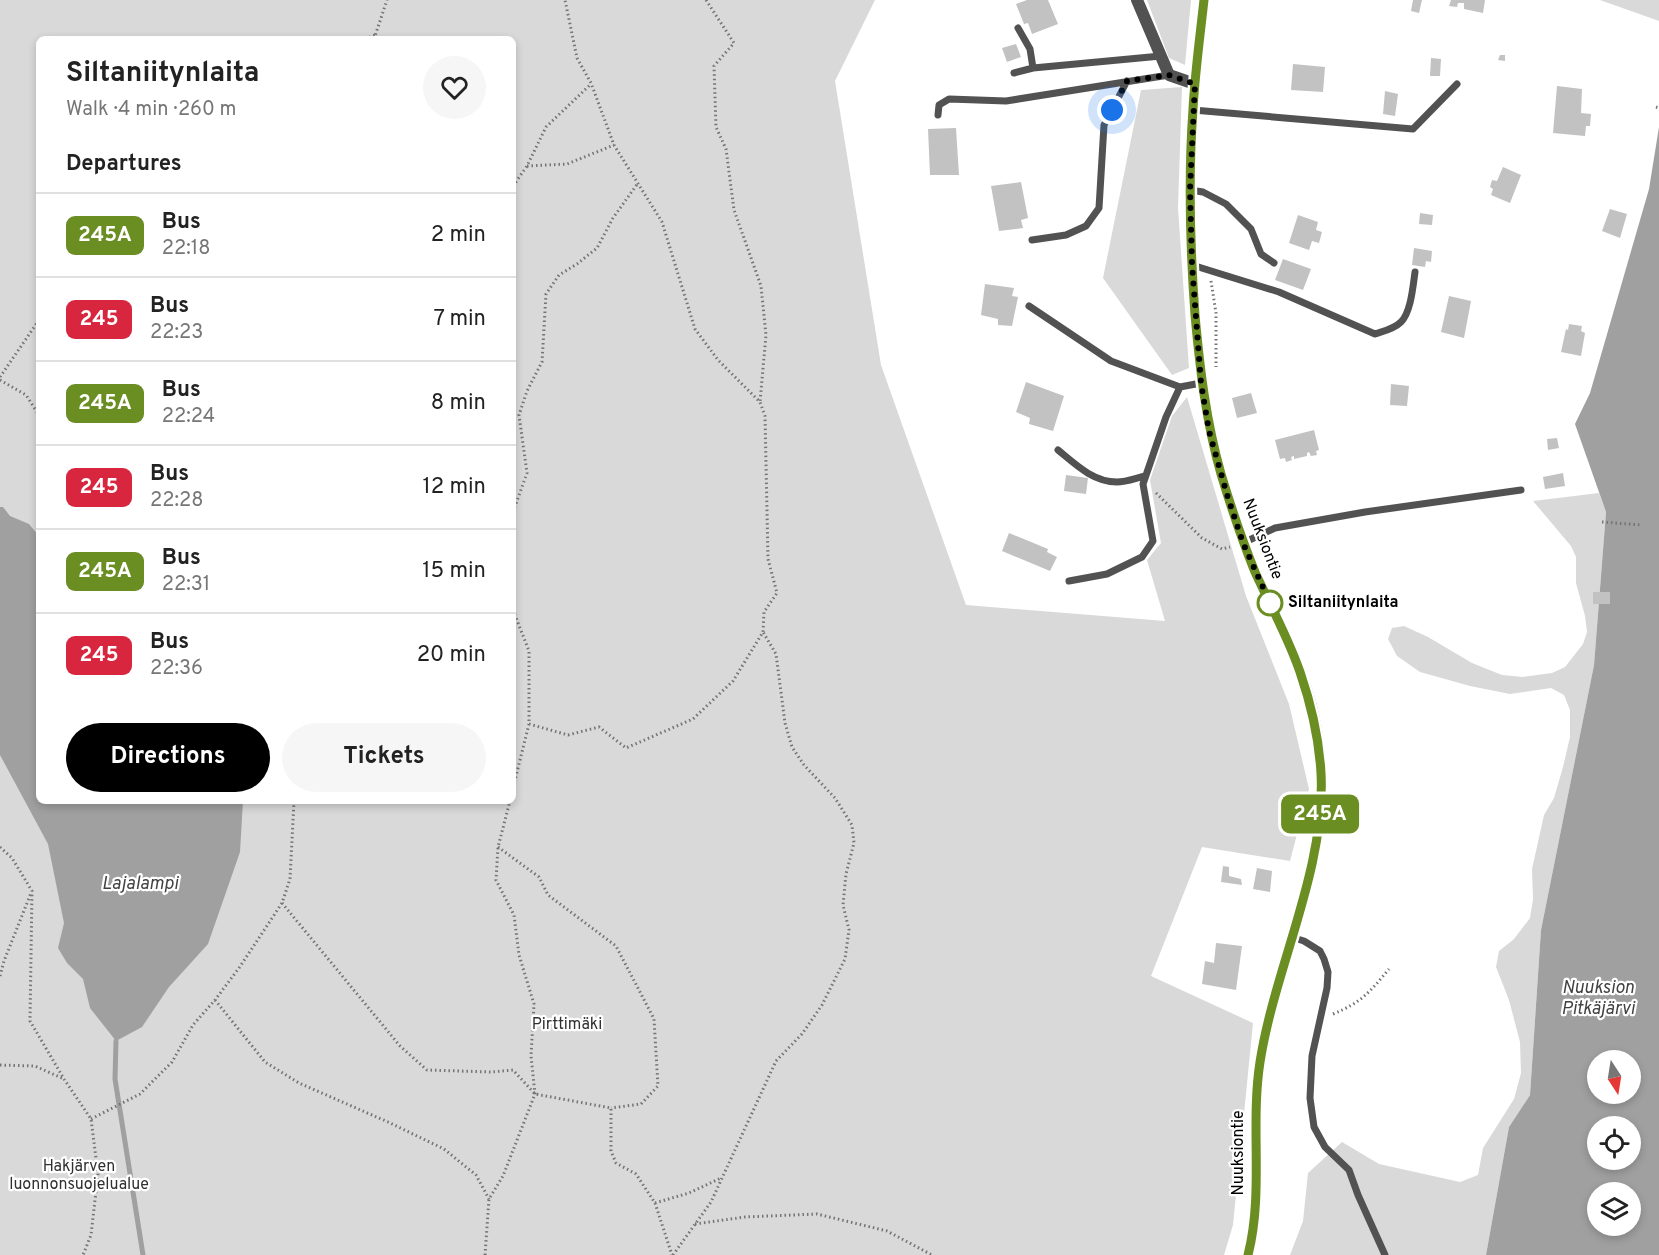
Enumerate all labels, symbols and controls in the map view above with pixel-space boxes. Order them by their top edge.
text: Siltaniitynlaita [66,56,259,92]
button: heart [423,56,486,119]
your location [1097,95,1127,125]
text: Walk · 4 min · 260 m [66,97,237,123]
text: Departures [66,151,182,178]
text: Bus [162,209,201,236]
text: 245A [78,222,132,249]
text: 2 min [431,222,486,249]
text: 22:18 [162,236,210,262]
text: Bus [150,293,189,320]
text: 245 [79,306,119,333]
text: 7 min [434,306,486,333]
text: 22:23 [150,320,203,346]
text: Bus [162,377,201,404]
text: 245A [78,390,132,417]
text: 8 min [431,390,486,417]
text: 22:24 [162,404,215,430]
text: Bus [150,461,189,488]
text: 245 [79,474,119,501]
text: 12 min [423,474,486,501]
text: 22:28 [150,488,203,514]
street label: Nuuksiontie [1237,496,1287,582]
text: Bus [162,545,201,572]
text: 245A [78,558,132,585]
text: 15 min [422,558,486,585]
text: 22:31 [162,572,210,598]
marker: Siltaniitynlaita [1257,590,1283,616]
place label: Siltaniitynlaita [1288,593,1399,613]
text: Bus [150,629,189,656]
text: 245 [79,642,119,669]
text: 20 min [417,642,486,669]
text: 22:36 [150,656,203,682]
button: Directions [66,723,270,792]
button: Tickets [282,723,486,792]
line badge: 245A [1278,794,1362,834]
text: 245A [1293,801,1347,828]
water label: Lajalampi [102,873,180,896]
water label: Nuuksion Pitkäjärvi [1561,977,1636,1021]
park label: Pirttimäki [532,1015,602,1035]
north arrow [1587,1050,1641,1104]
map controls [1587,1050,1641,1236]
street label: Nuuksiontie [1229,1110,1249,1196]
button: locate [1587,1116,1641,1170]
park label: Hakjärven luonnonsuojelualue [9,1157,149,1195]
button: layers [1587,1182,1641,1236]

